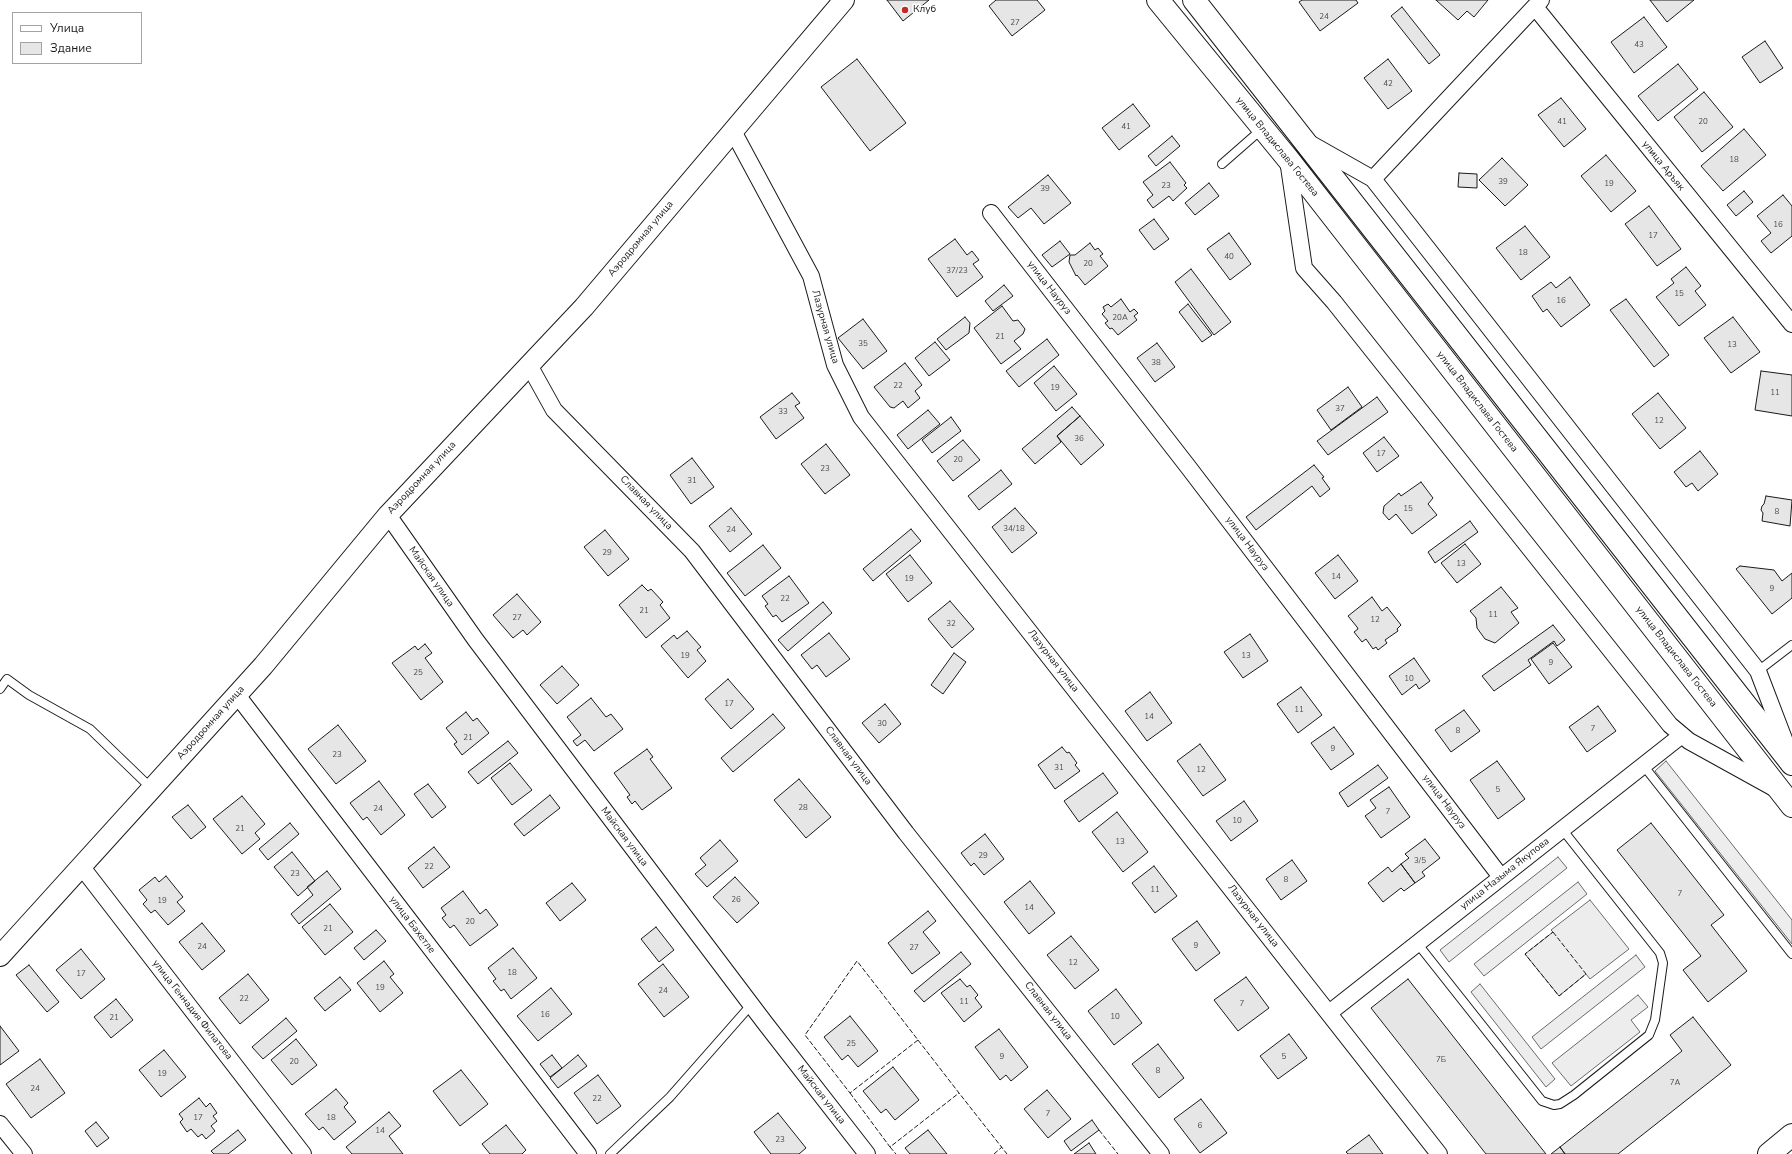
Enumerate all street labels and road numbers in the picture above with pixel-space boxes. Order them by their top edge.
street label: улица Владислава Гостева [1233,95,1321,199]
street label: улица Аръяк [1639,139,1687,193]
street label: Аэродромная улица [606,199,676,279]
street label: улица Науруз [1024,259,1074,317]
street label: Лазурная улица [809,289,841,365]
street label: улица Владислава Гостева [1434,349,1520,455]
street label: Аэродромная улица [385,439,459,517]
street label: Славная улица [617,473,675,533]
street label: улица Науруз [1223,515,1271,573]
street label: Майская улица [406,544,456,610]
street label: улица Владислава Гостева [1633,604,1719,710]
street label: Лазурная улица [1025,627,1081,695]
street label: Аэродромная улица [175,684,247,762]
street label: Славная улица [822,724,874,788]
street label: улица Науруз [1420,773,1468,831]
street label: Майская улица [598,805,650,869]
street label: улица Назыма Якупова [1458,835,1552,913]
street label: Лазурная улица [1225,882,1281,950]
street label: улица Бахетле [387,894,437,956]
street label: улица Геннадия Филатова [149,958,235,1062]
street label: Славная улица [1022,980,1074,1042]
street label: Майская улица [794,1063,848,1127]

